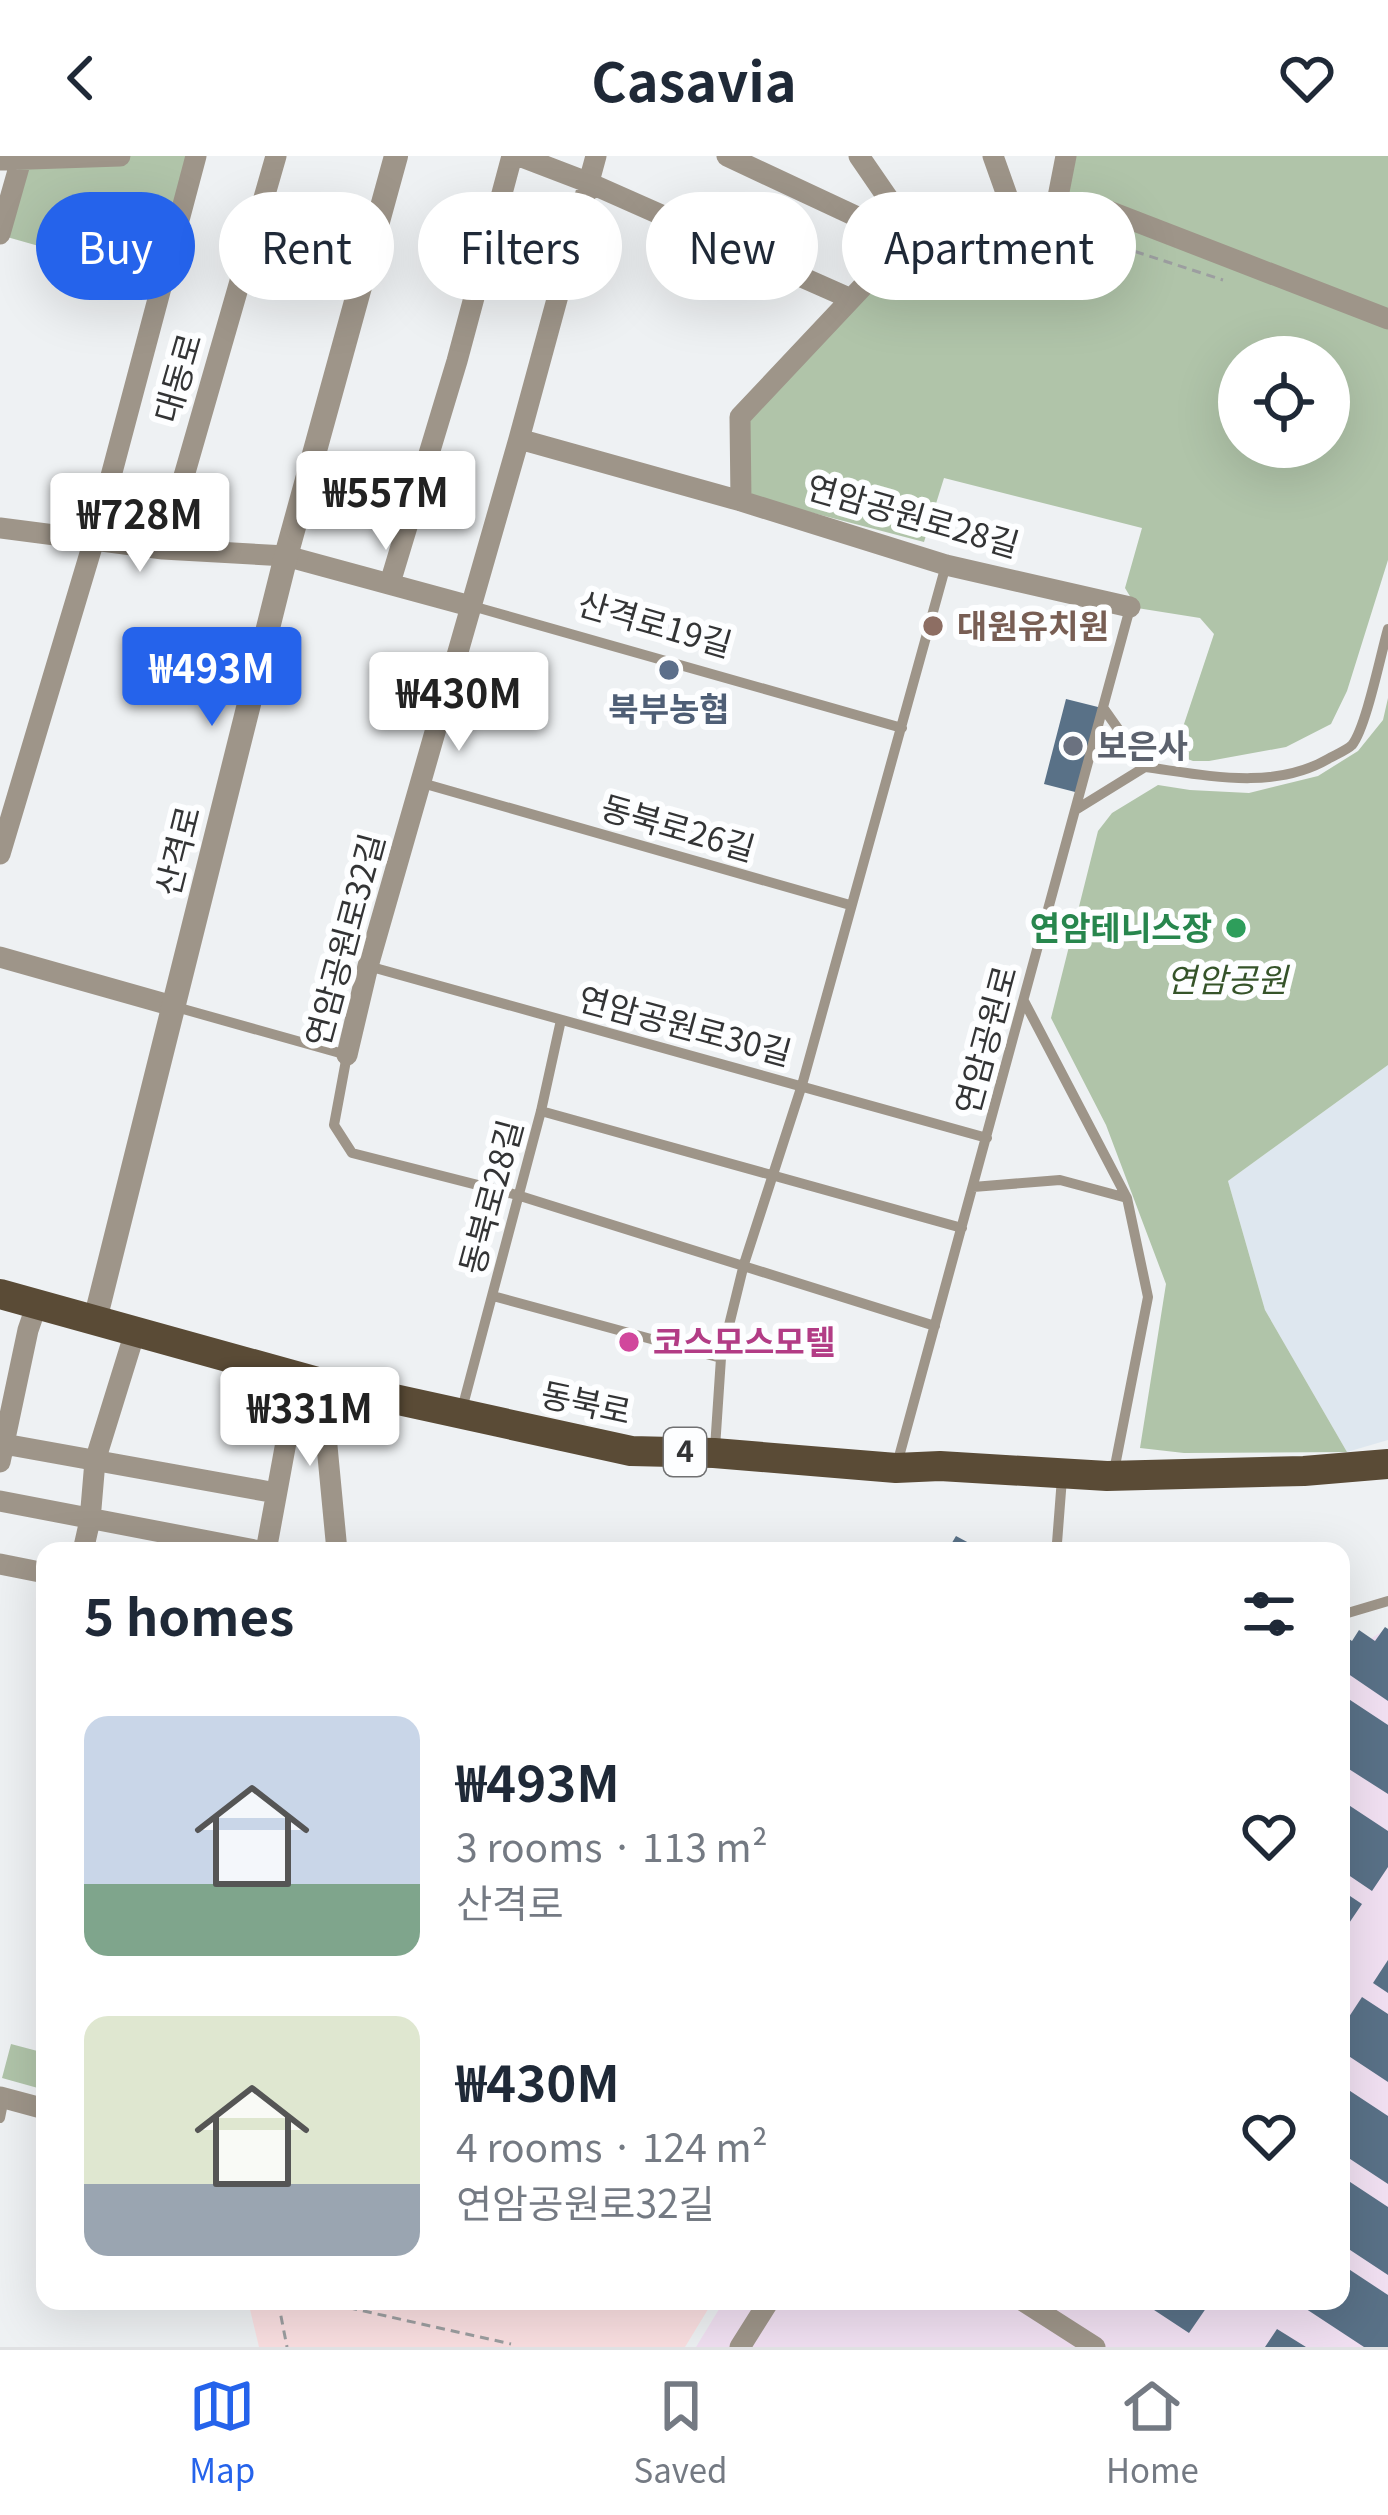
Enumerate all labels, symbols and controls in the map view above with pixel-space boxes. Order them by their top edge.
text: Casavia [591,39,797,118]
icon: back [48,45,114,111]
icon: heart [1274,45,1340,111]
chip: Buy [36,192,195,300]
chip: Rent [219,192,394,300]
chip: Filters [418,192,622,300]
chip: New [646,192,818,300]
chip: Apartment [842,192,1136,300]
street label: 대동로 [140,327,212,428]
map controls [1218,336,1350,468]
button: locate [1218,336,1350,468]
pin: ₩557M [302,451,470,553]
street label: 연암공원로28길 [802,461,1025,567]
text: ₩557M [323,462,449,518]
pin: ₩728M [56,473,224,575]
text: ₩728M [77,484,203,540]
street label: 산격로19길 [573,577,738,667]
place label: 대원유치원 [957,600,1109,648]
marker: 대원유치원 [920,613,946,639]
pin: ₩493M [128,627,296,729]
text: ₩493M [149,638,275,694]
pin: ₩430M [375,652,543,754]
marker: 북부농협 [656,657,682,683]
text: ₩430M [396,663,522,719]
place label: 북부농협 [608,683,730,731]
place label: 보은사 [1097,720,1188,768]
marker: 보은사 [1060,733,1086,759]
street label: 동북로26길 [596,781,761,871]
street label: 산격로 [142,801,210,901]
street label: 연암공원로32길 [292,828,395,1051]
place label: 연암테니스장 [1030,902,1212,950]
marker: 연암테니스장 [1223,915,1249,941]
park label: 연암공원 [1166,954,1290,1002]
street label: 연암공원로 [941,960,1027,1119]
street label: 연암공원로30길 [574,973,797,1076]
street label: 동북로28길 [445,1114,533,1279]
place label: 코스모스모텔 [653,1316,835,1364]
marker: 코스모스모텔 [616,1329,642,1355]
pin: ₩331M [226,1367,394,1469]
street label: 동북로 [537,1368,636,1434]
text: ₩331M [247,1378,373,1434]
road number: 4 [664,1428,706,1476]
text: 5 homes [84,1577,294,1651]
icon: filters [1236,1581,1302,1647]
text: ₩493M [456,1743,620,1817]
icon: home [180,1764,324,1908]
icon: heart [1236,1803,1302,1869]
text: 3 rooms · 113 m² [456,1817,768,1873]
text: 산격로 [456,1873,564,1929]
text: ₩430M [456,2043,620,2117]
icon: home [180,2064,324,2208]
icon: heart [1236,2103,1302,2169]
text: 4 rooms · 124 m² [456,2117,768,2173]
text: 연암공원로32길 [456,2173,715,2229]
tab: Map [189,2373,255,2493]
tab: Saved [634,2373,728,2493]
tab: Home [1106,2373,1199,2493]

